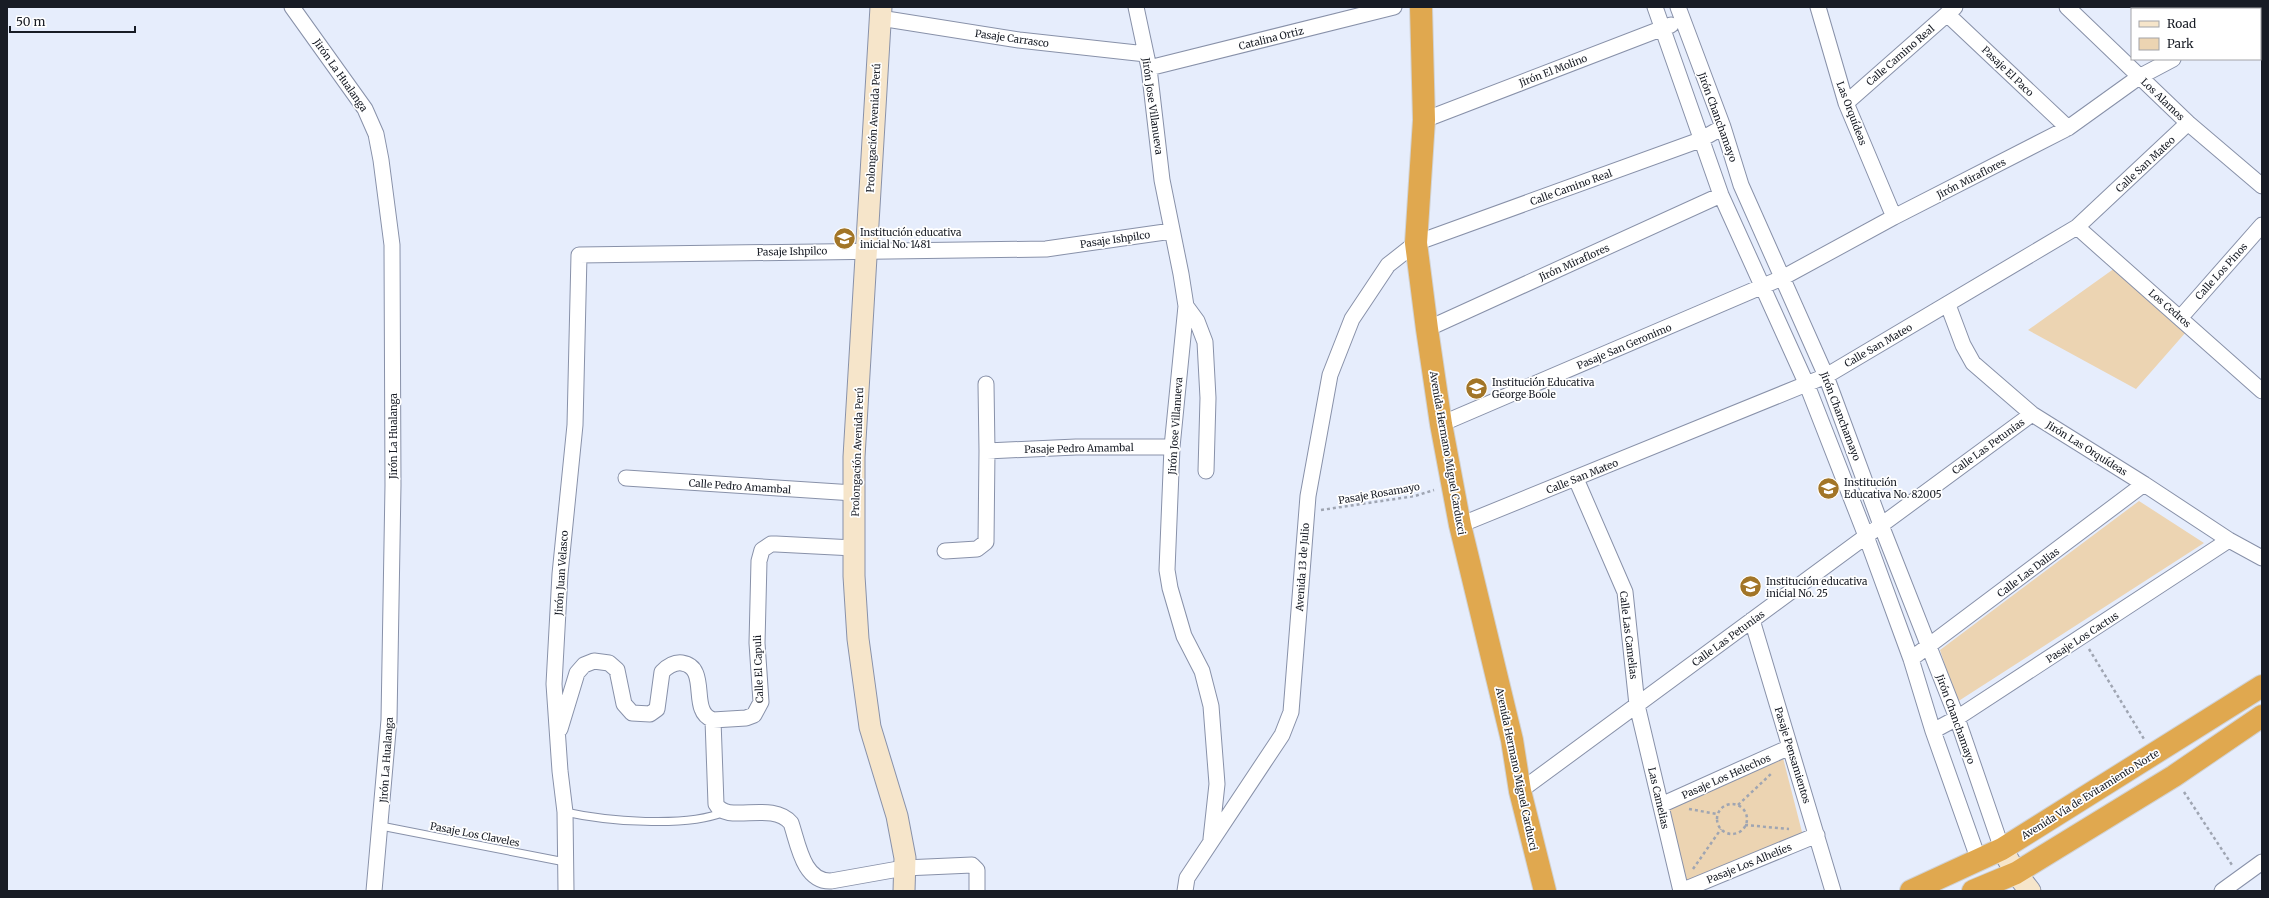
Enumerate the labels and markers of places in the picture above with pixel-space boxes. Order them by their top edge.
school or university icon: Institución educativa inicial No. 1481 [831,225,857,251]
place label: Institución educativa inicial No. 1481 [860,226,962,251]
school or university icon: Institución Educativa George Boole [1463,375,1489,401]
place label: Institución Educativa George Boole [1492,376,1595,401]
school or university icon: Institución Educativa No. 82005 [1816,475,1842,501]
place label: Institución Educativa No. 82005 [1844,476,1942,501]
school or university icon: Institución educativa inicial No. 25 [1737,574,1763,600]
place label: Institución educativa inicial No. 25 [1766,575,1868,600]

